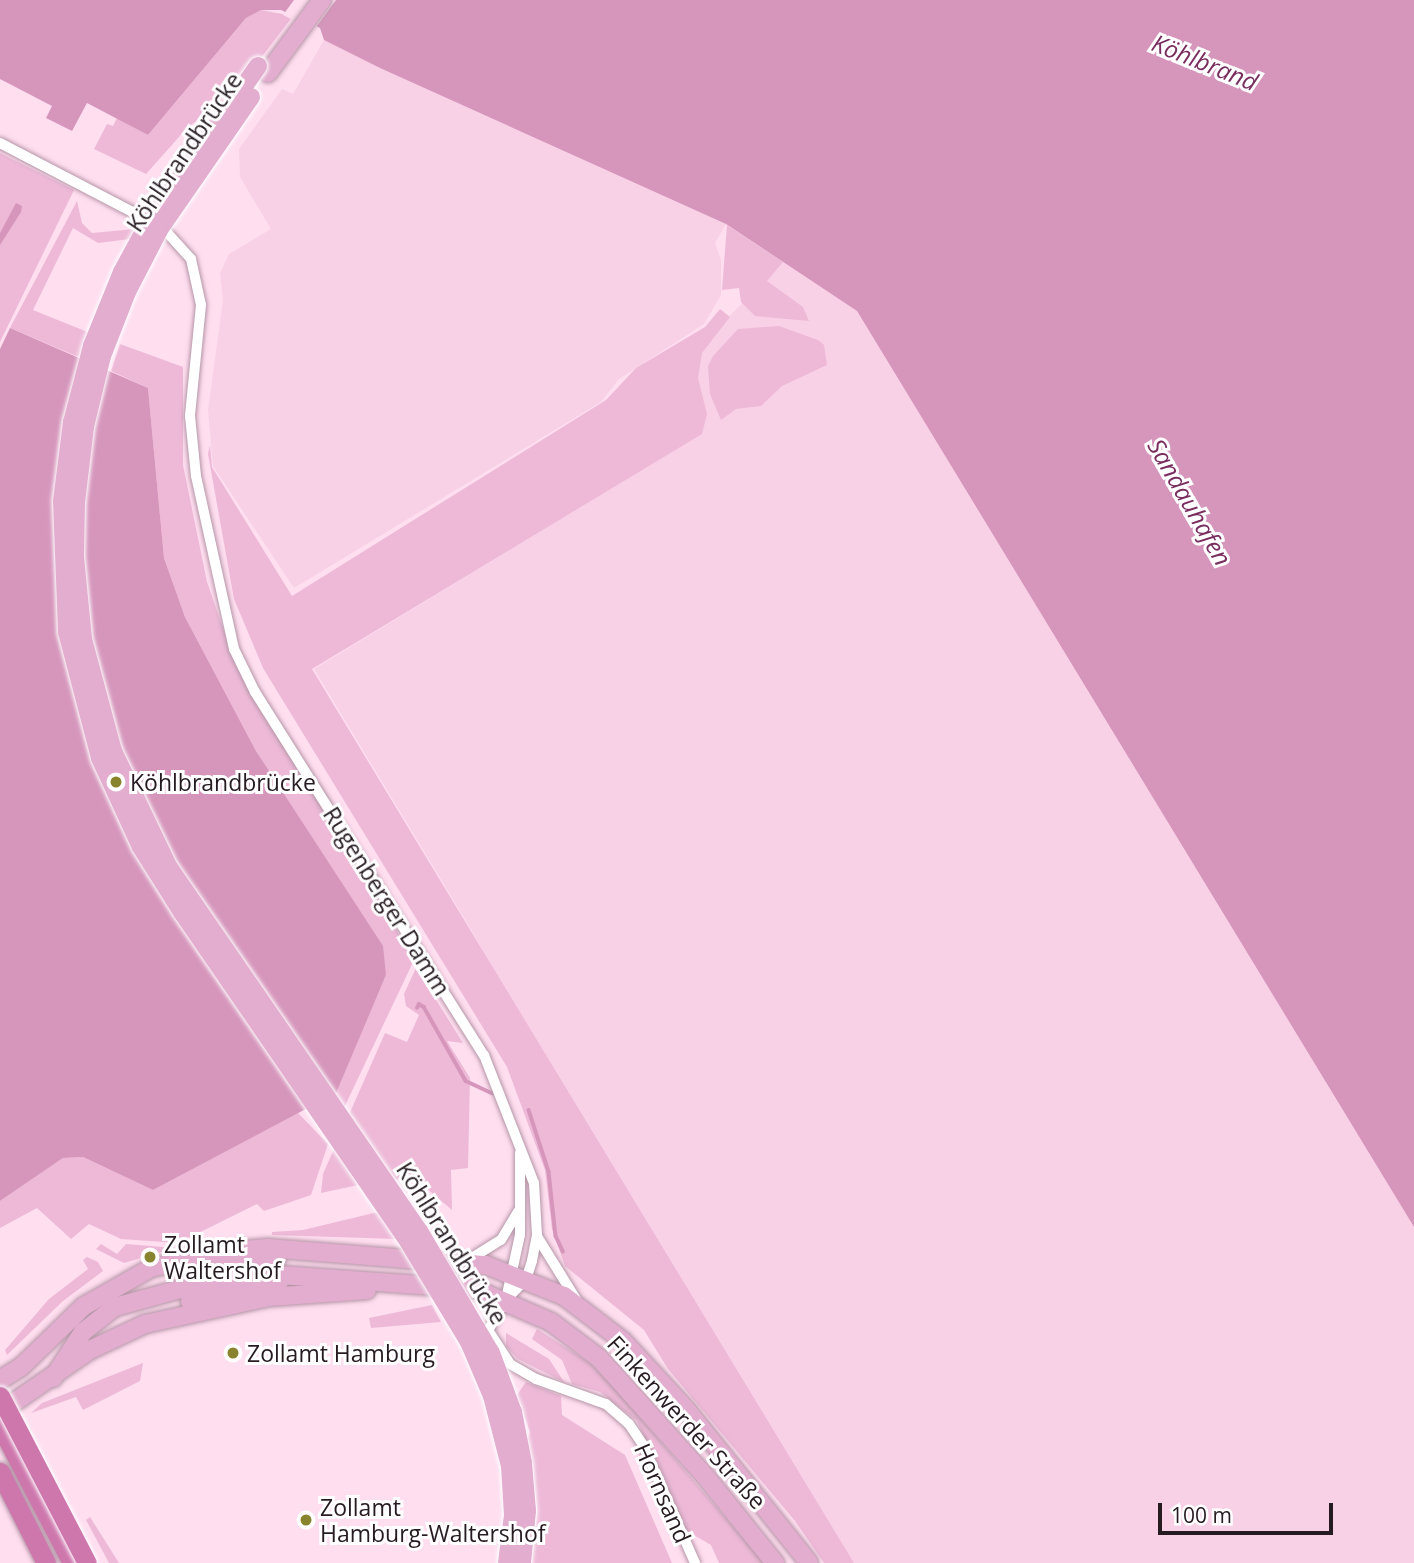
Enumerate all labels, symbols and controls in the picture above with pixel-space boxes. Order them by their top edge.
water label: Köhlbrand [1148,28,1262,96]
street label: Köhlbrandbrücke [121,67,247,237]
water label: Sandauhafen [1142,434,1238,570]
place label: Köhlbrandbrücke [130,768,316,796]
marker: Köhlbrandbrücke [108,774,124,790]
street label: Rugenberger Damm [318,802,456,1000]
street label: Köhlbrandbrücke [391,1157,513,1329]
place label: Zollamt Waltershof [164,1230,281,1284]
marker: Zollamt Waltershof [142,1249,158,1265]
street label: Finkenwerder Straße [602,1330,772,1514]
place label: Zollamt Hamburg [247,1339,435,1367]
marker: Zollamt Hamburg [225,1345,241,1361]
street label: Hornsand [629,1439,697,1547]
scale bar [1162,1490,1337,1534]
place label: Zollamt Hamburg-Waltershof [320,1493,545,1547]
text: 100 m [1171,1501,1232,1529]
marker: Zollamt Hamburg-Waltershof [298,1512,314,1528]

